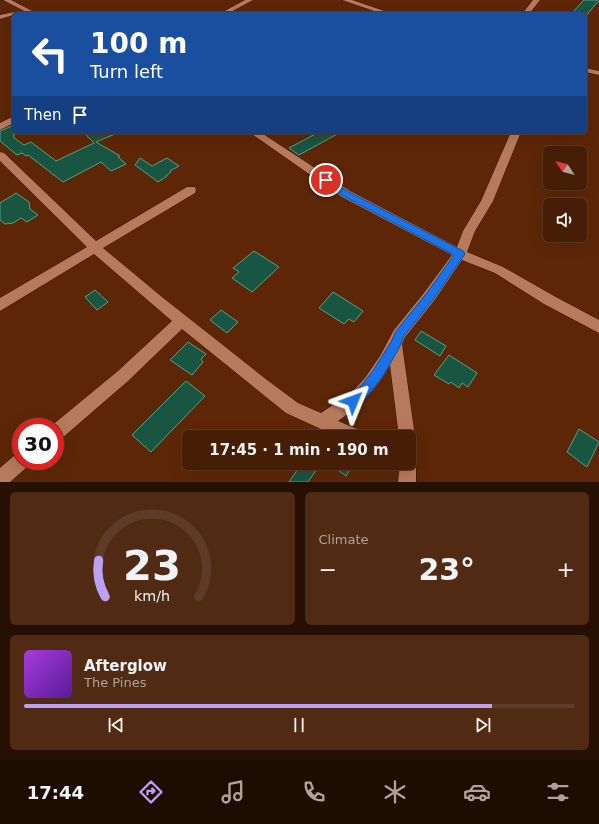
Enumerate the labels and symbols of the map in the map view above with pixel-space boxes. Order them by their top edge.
north arrow [543,146,587,190]
pin [309,163,343,197]
position arrow [332,380,374,422]
speed limit sign: 30 [12,418,64,470]

